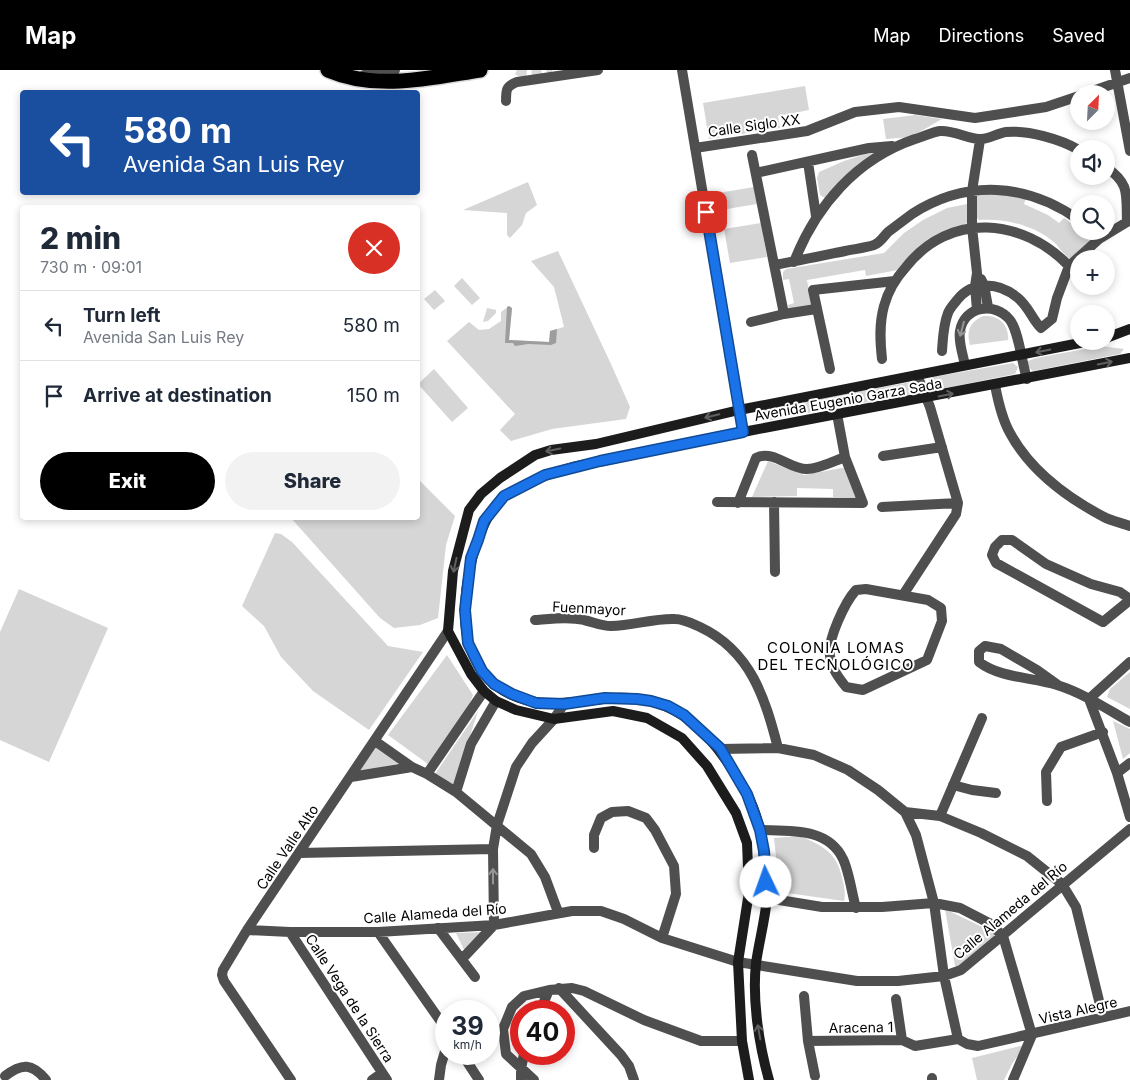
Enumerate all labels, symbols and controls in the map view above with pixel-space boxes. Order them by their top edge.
text: Map [25,21,76,50]
text: Map [873,25,911,46]
text: Directions [939,25,1024,46]
text: Saved [1052,25,1105,46]
north arrow [1070,85,1115,130]
map controls [1070,85,1115,350]
text: 580 m [123,109,232,151]
icon: left [40,110,105,175]
street label: Calle Siglo XX [707,110,802,140]
button: sound [1070,140,1115,185]
text: Avenida San Luis Rey [123,151,345,177]
pin [685,191,727,233]
button: search [1070,195,1115,240]
icon: arrive [692,198,720,226]
text: 2 min [40,220,121,256]
button: close [348,222,400,274]
button: + [1070,250,1115,295]
text: 730 m · 09:01 [40,257,142,277]
text: Turn left [83,304,161,327]
button: − [1070,305,1115,350]
icon: left [40,312,68,340]
text: 580 m [343,314,400,337]
one-way arrow [957,321,967,337]
text: Avenida San Luis Rey [83,327,244,347]
one-way arrow [1035,347,1051,356]
one-way arrow [1097,358,1113,368]
street label: Avenida Eugenio Garza Sada [753,374,943,424]
icon: arrive [40,382,68,410]
text: Arrive at destination [83,384,272,407]
text: 150 m [347,384,400,407]
one-way arrow [937,389,953,399]
one-way arrow [704,412,720,421]
one-way arrow [545,446,561,455]
button: Exit [40,452,215,510]
button: Share [225,452,400,510]
one-way arrow [449,557,459,573]
street label: Fuenmayor [552,598,626,618]
district label: COLONIA LOMAS DEL TECNOLÓGICO [757,638,915,674]
street label: Calle Valle Alto [252,801,322,893]
position arrow [739,855,791,907]
street label: Calle Alameda del Río [950,857,1070,963]
one-way arrow [488,868,498,884]
street label: Calle Alameda del Río [363,900,507,926]
street label: Calle Vega de la Sierra [302,931,398,1065]
street label: Vista Alegre [1037,993,1119,1027]
speed limit sign: 40 [510,1000,575,1065]
text: 39 [451,1011,484,1041]
street label: Aracena 1 [828,1018,894,1036]
one-way arrow [754,1025,764,1041]
text: km/h [453,1037,482,1052]

